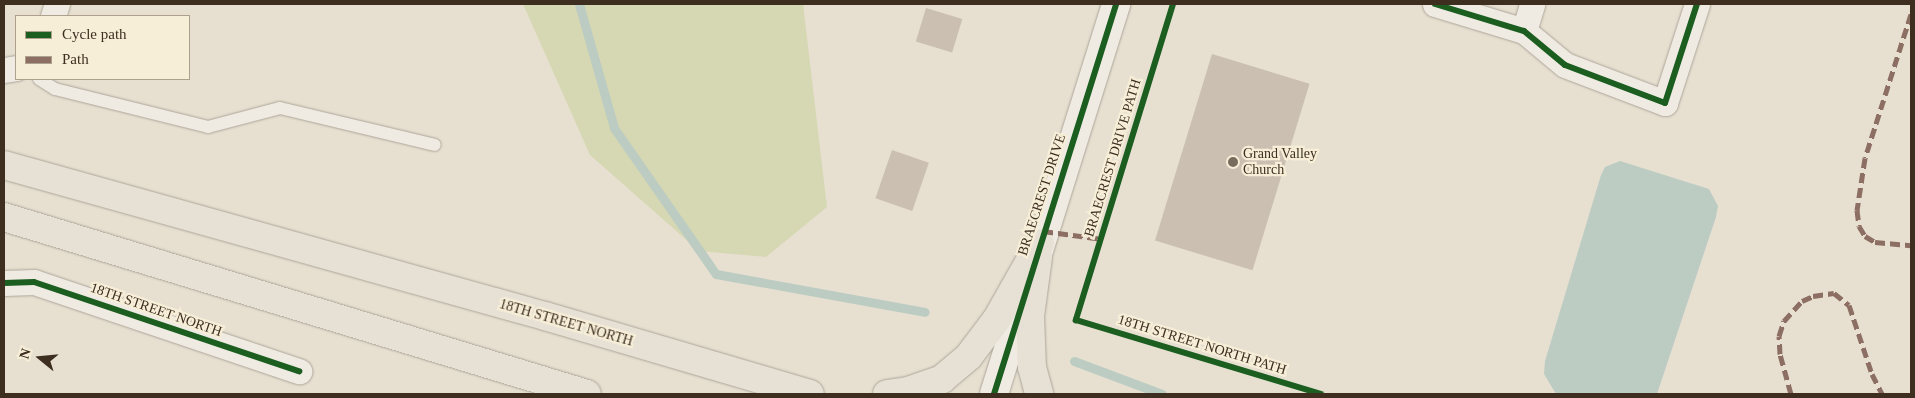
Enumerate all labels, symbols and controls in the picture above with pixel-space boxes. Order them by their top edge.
legend [15,15,190,80]
text: Cycle path [62,26,127,42]
text: Path [62,51,89,67]
street label: BRAECREST DRIVE PATH [1081,77,1145,239]
street label: BRAECREST DRIVE [1014,132,1070,258]
place label: Grand Valley Church [1243,146,1317,178]
marker: Grand Valley Church [1227,156,1239,168]
street label: 18TH STREET NORTH [88,280,224,340]
street label: 18TH STREET NORTH [497,296,635,350]
street label: 18TH STREET NORTH PATH [1116,311,1288,379]
north arrow [15,333,65,383]
text: N [17,346,34,361]

